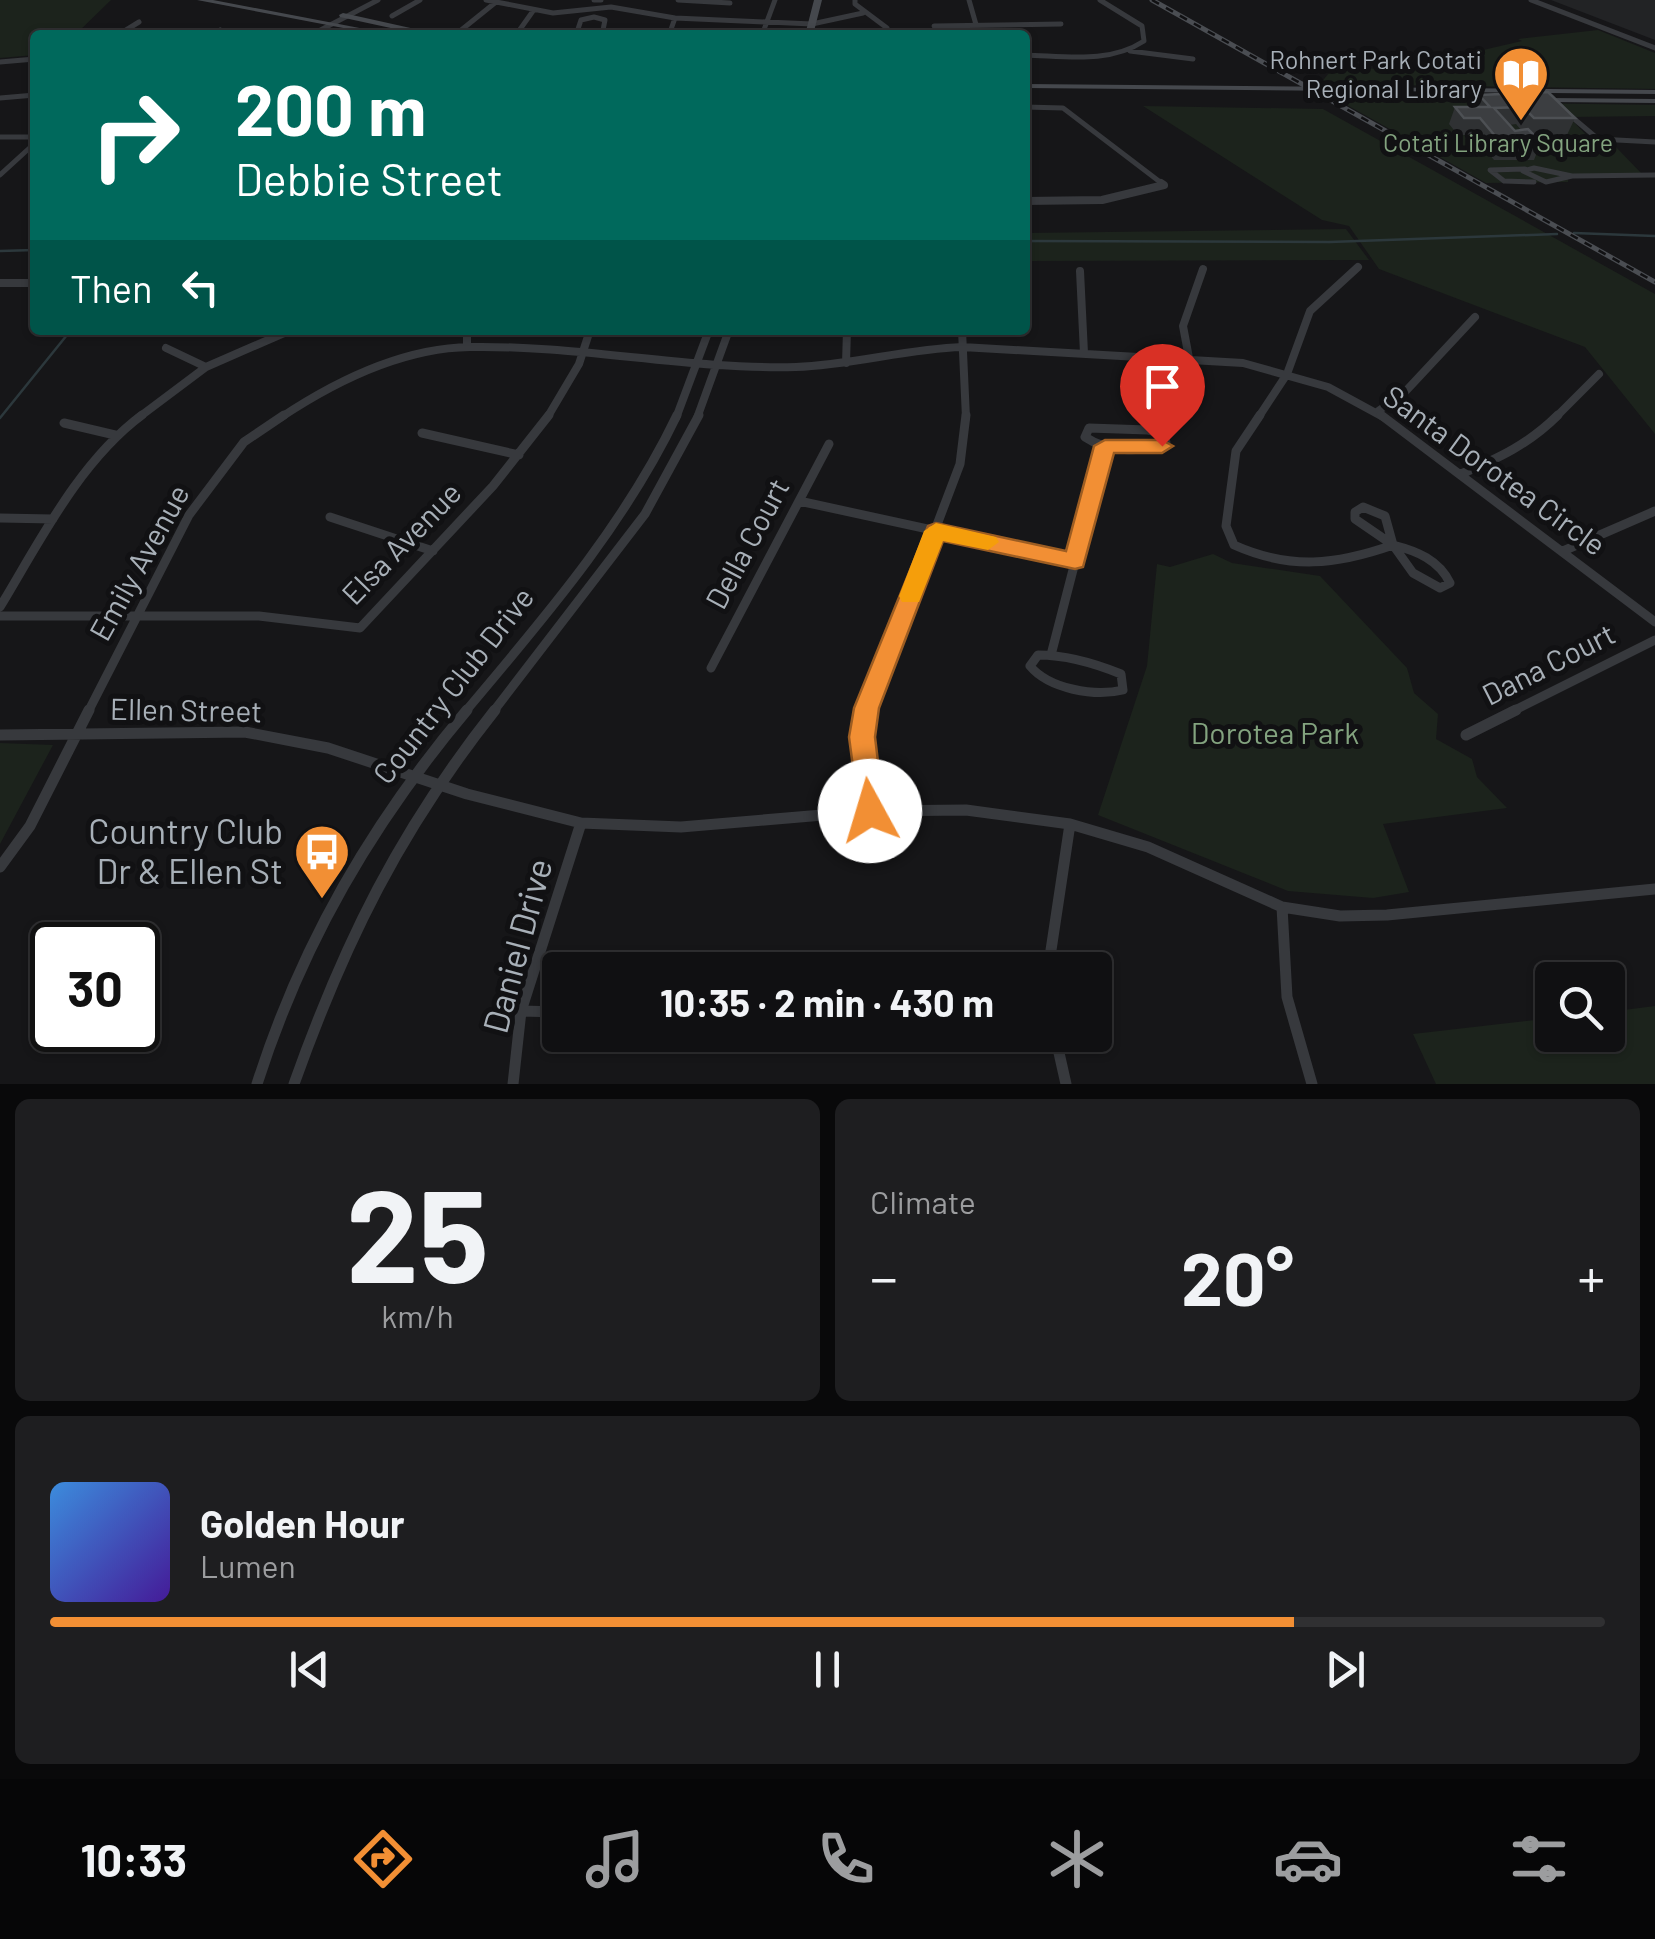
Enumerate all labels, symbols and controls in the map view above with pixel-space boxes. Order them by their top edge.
place label: Rohnert Park Cotati Regional Library [1269,44,1482,103]
library icon: Rohnert Park Cotati Regional Library [1491,44,1551,123]
text: 200 m [235,66,426,150]
icon: right [70,70,200,200]
park label: Cotati Library Square [1383,127,1613,157]
text: Debbie Street [235,151,503,205]
icon: left [173,260,228,315]
text: Then [70,265,153,311]
pin [1120,344,1205,447]
icon: arrive [1135,359,1190,414]
street label: Santa Dorotea Circle [1377,377,1613,562]
street label: Della Court [697,472,796,614]
street label: Elsa Avenue [333,474,468,611]
street label: Emily Avenue [81,478,196,646]
street label: Country Club Drive [364,579,540,790]
street label: Dana Court [1476,614,1620,712]
street label: Ellen Street [110,690,262,728]
park label: Dorotea Park [1191,714,1359,750]
position arrow [818,759,922,863]
place label: Country Club Dr & Ellen St [88,809,283,891]
bus stop icon: Country Club Dr & Ellen St [292,822,352,901]
street label: Daniel Drive [473,854,559,1037]
speed limit sign: 30 [30,922,160,1052]
map controls [1535,962,1625,1052]
button: search [1535,962,1625,1052]
text: 10:35 · 2 min · 430 m [660,979,994,1025]
text: 25 [346,1153,489,1309]
text: Climate [870,1182,976,1220]
text: 20° [1181,1231,1294,1321]
text: − [870,1243,898,1309]
text: + [1577,1243,1605,1309]
text: km/h [381,1296,454,1334]
text: Golden Hour [200,1500,405,1546]
text: Lumen [200,1546,296,1584]
icon: previous [282,1642,337,1697]
icon: pause [800,1642,855,1697]
icon: next [1318,1642,1373,1697]
icon: directions [348,1824,418,1894]
icon: music [580,1824,650,1894]
icon: phone [811,1824,881,1894]
icon: climate [1042,1824,1112,1894]
icon: car [1273,1824,1343,1894]
icon: filters [1504,1824,1574,1894]
text: 10:33 [81,1832,187,1886]

